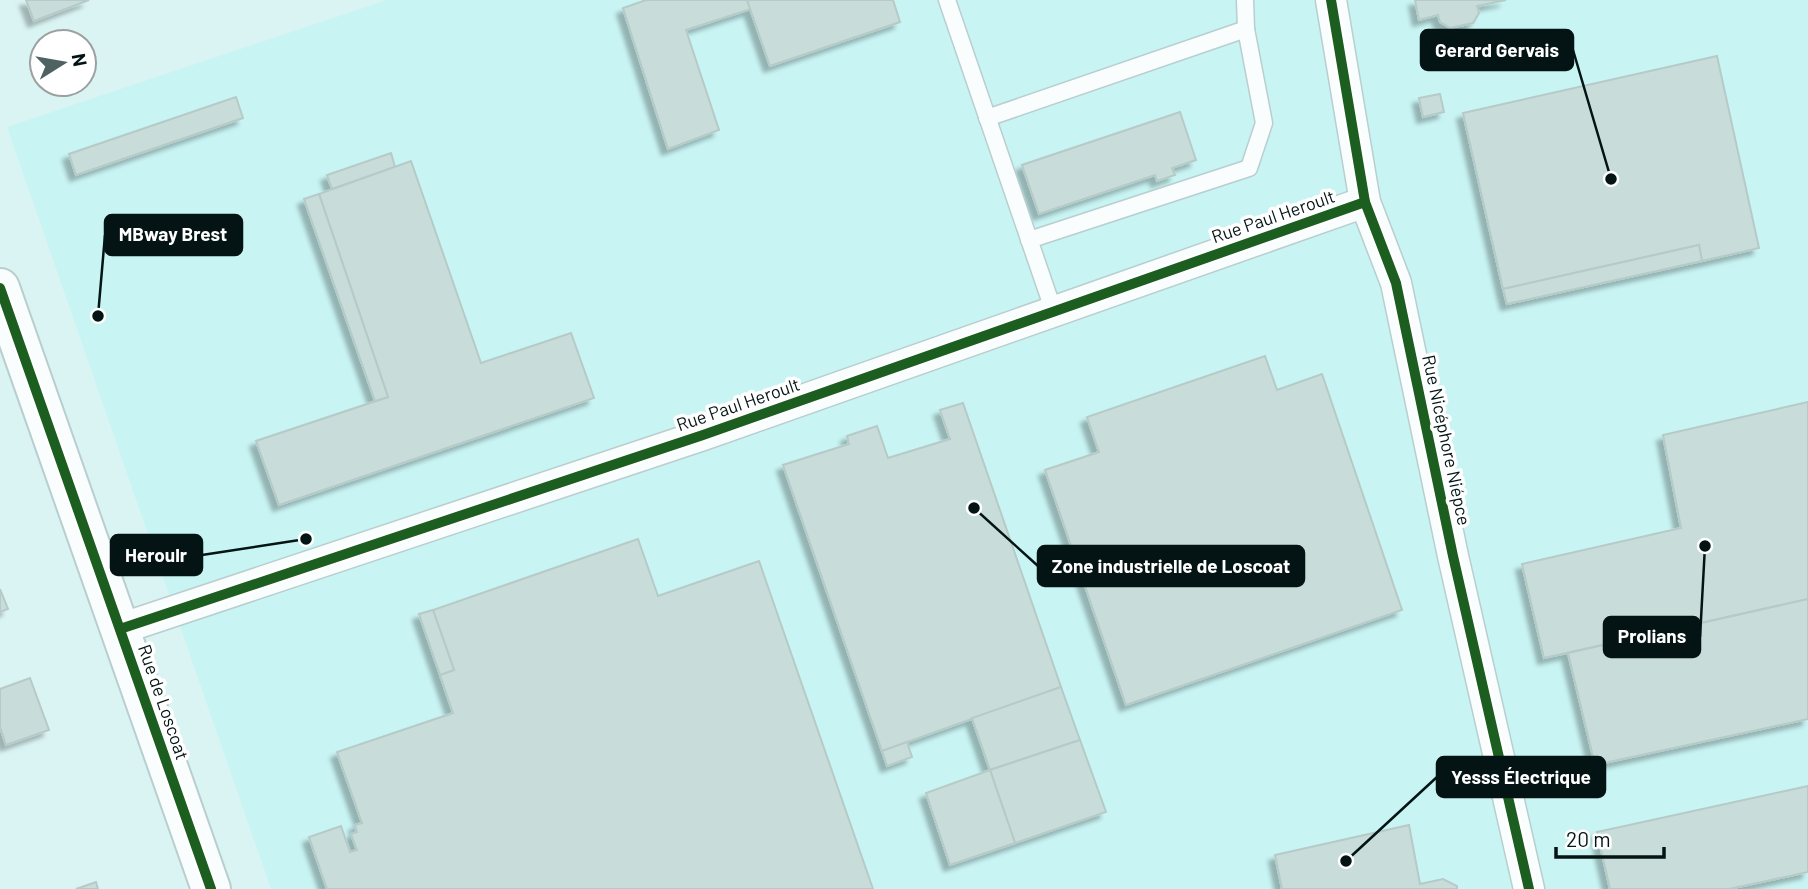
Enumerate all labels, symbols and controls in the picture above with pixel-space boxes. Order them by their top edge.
north arrow [28,28,98,98]
callout: Gerard Gervais [1421,30,1573,70]
text: Gerard Gervais [1435,38,1559,61]
text: N [68,51,93,68]
street label: Rue Paul Heroult [1208,185,1338,247]
callout: MBway Brest [105,215,242,255]
text: MBway Brest [119,222,227,245]
street label: Rue Nicéphore Niépce [1418,353,1476,527]
street label: Rue Paul Heroult [673,373,803,435]
callout: Heroulr [111,535,202,575]
text: Heroulr [125,543,188,566]
callout: Zone industrielle de Loscoat [1038,546,1304,586]
text: Zone industrielle de Loscoat [1052,554,1290,577]
callout: Prolians [1604,617,1700,657]
text: Prolians [1618,624,1686,647]
street label: Rue de Loscoat [134,642,194,762]
callout: Yesss Électrique [1437,757,1605,797]
text: Yesss Électrique [1451,765,1591,788]
scale bar [1556,816,1664,860]
text: 20 m [1566,826,1611,851]

